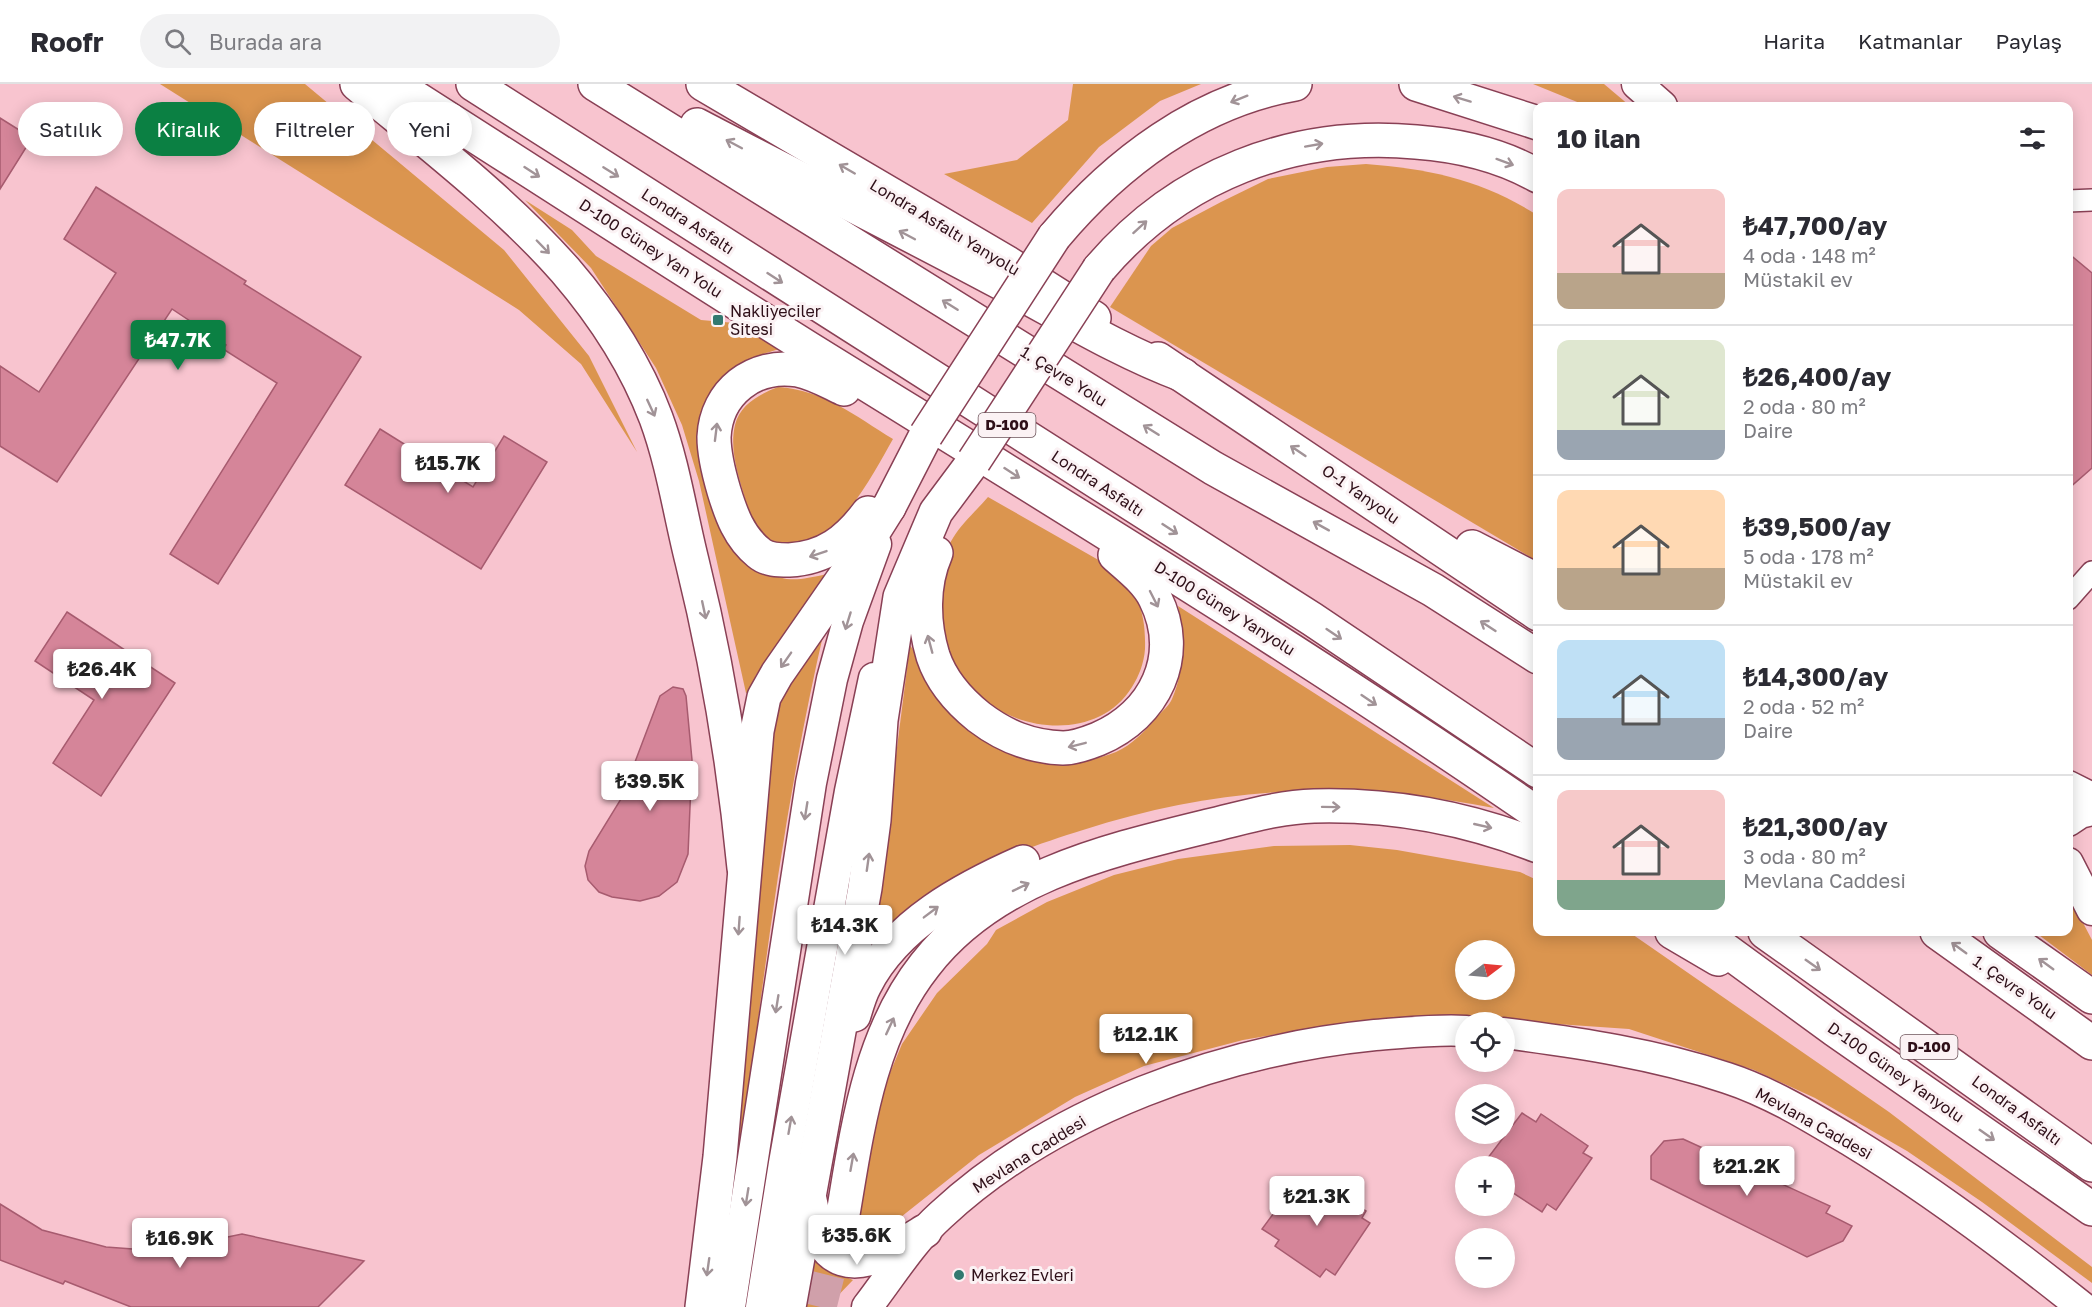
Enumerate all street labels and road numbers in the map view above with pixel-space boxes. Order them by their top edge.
street label: Londra Asfaltı Yanyolu [867,174,1023,280]
street label: Londra Asfaltı [638,184,738,258]
street label: D-100 Güney Yan Yolu [576,194,726,302]
street label: 1. Çevre Yolu [1017,342,1111,410]
road number: D-100 [978,413,1036,437]
street label: Londra Asfaltı [1048,446,1148,520]
street label: O-1 Yanyolu [1318,460,1404,528]
street label: D-100 Güney Yanyolu [1151,557,1299,659]
street label: 1. Çevre Yolu [1969,951,2061,1023]
street label: D-100 Güney Yanyolu [1824,1017,1968,1127]
road number: D-100 [1900,1035,1958,1059]
street label: Londra Asfaltı [1968,1071,2066,1149]
street label: Mevlana Caddesi [1752,1083,1876,1163]
street label: Mevlana Caddesi [968,1111,1090,1197]

